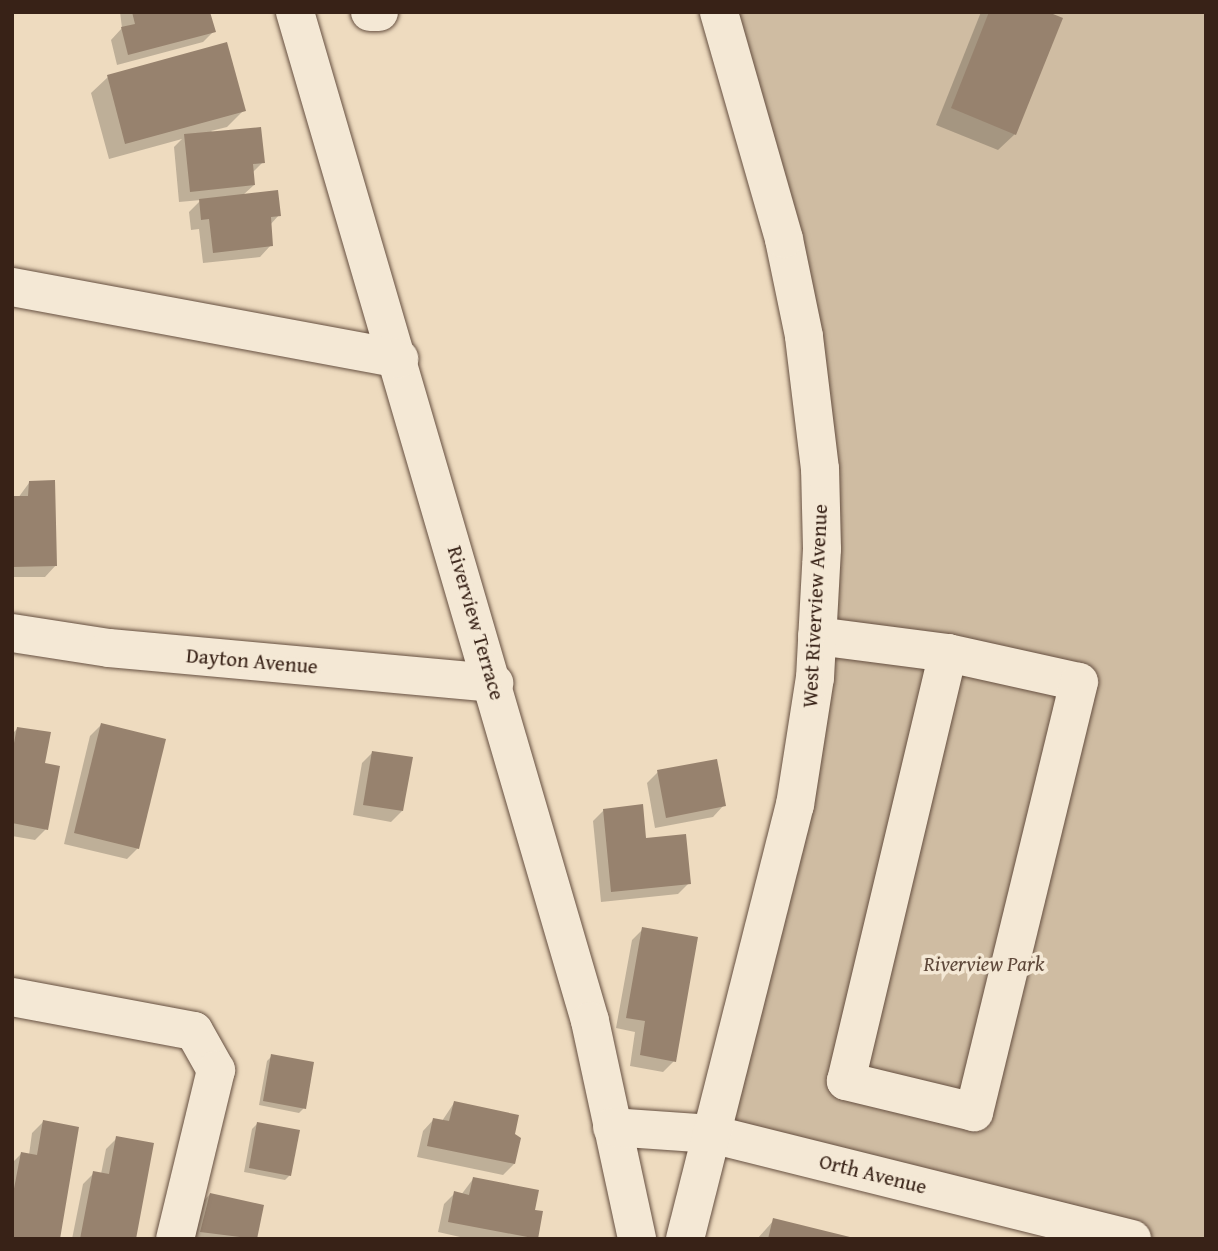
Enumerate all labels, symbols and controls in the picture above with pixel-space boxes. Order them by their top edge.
street label: West Riverview Avenue [797,503,833,709]
street label: Riverview Terrace [442,543,510,703]
street label: Dayton Avenue [185,643,319,679]
park label: Riverview Park [924,951,1044,977]
street label: Orth Avenue [817,1148,929,1200]

